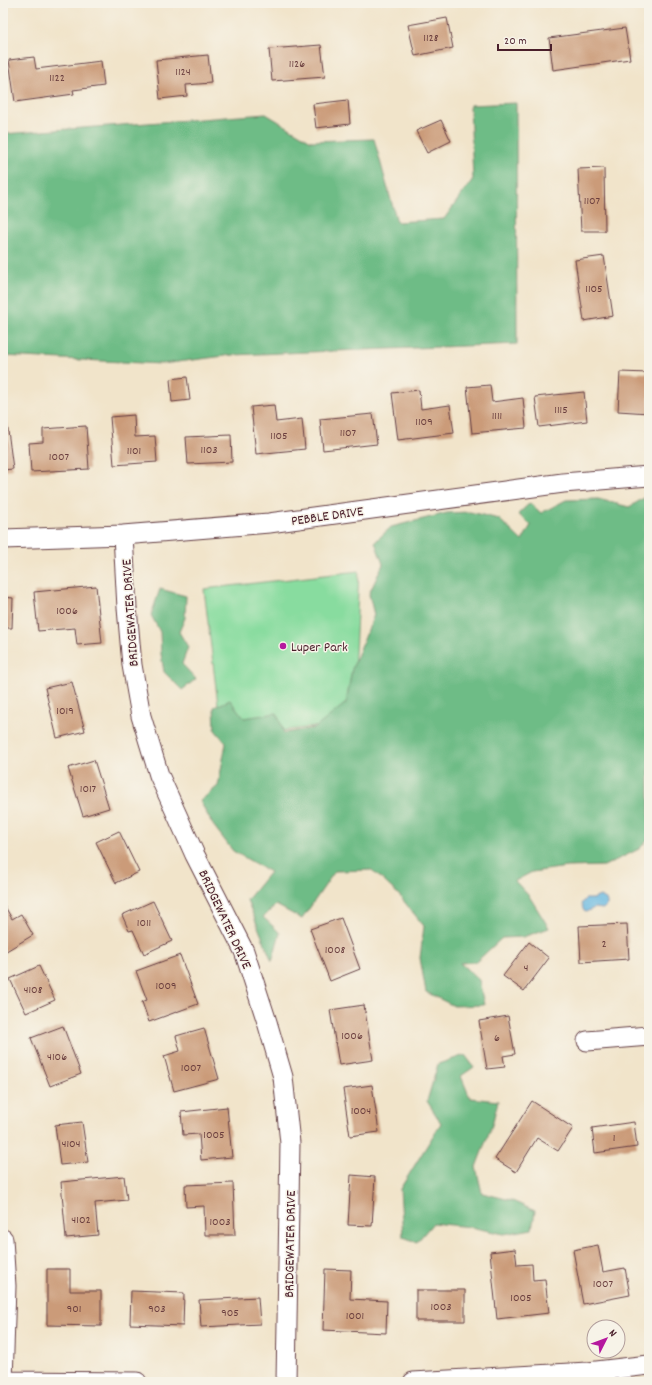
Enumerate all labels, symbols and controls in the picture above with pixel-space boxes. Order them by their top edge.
scale bar [498,26,551,52]
house number: 1128 [423,30,439,47]
text: 20 m [504,33,527,50]
house number: 1126 [289,56,305,73]
house number: 1124 [175,64,191,81]
house number: 1122 [49,70,65,87]
house number: 1107 [584,193,601,210]
house number: 1105 [585,281,603,298]
house number: 1115 [554,402,568,419]
house number: 1111 [492,408,502,425]
house number: 1109 [415,414,433,431]
house number: 1107 [340,425,357,442]
house number: 1105 [270,428,288,445]
house number: 1103 [200,442,218,459]
house number: 1101 [127,443,141,460]
house number: 1007 [49,449,70,466]
street label: PEBBLE DRIVE [290,502,365,532]
street label: BRIDGEWATER DRIVE [117,558,145,667]
house number: 1006 [56,603,78,620]
place label: Luper Park [291,638,348,658]
marker: Luper Park [278,641,288,651]
house number: 1019 [56,703,74,720]
house number: 1017 [80,781,97,798]
street label: BRIDGEWATER DRIVE [192,867,256,973]
house number: 1011 [137,915,151,932]
house number: 2 [601,936,607,953]
house number: 1008 [325,942,345,959]
house number: 4 [524,960,529,977]
house number: 1009 [155,978,177,995]
house number: 4108 [24,982,43,999]
house number: 1006 [341,1028,363,1045]
house number: 6 [494,1030,500,1047]
house number: 4106 [47,1049,67,1066]
house number: 1007 [181,1060,202,1077]
house number: 1004 [351,1103,371,1120]
house number: 1005 [203,1127,225,1144]
house number: 1 [613,1130,615,1147]
house number: 4104 [61,1136,81,1153]
street label: BRIDGEWATER DRIVE [280,1189,302,1298]
house number: 4102 [71,1212,91,1229]
house number: 1003 [209,1214,231,1231]
house number: 1007 [593,1276,614,1293]
house number: 1005 [510,1290,532,1307]
house number: 1003 [430,1299,452,1316]
house number: 901 [67,1301,81,1318]
house number: 903 [148,1301,166,1318]
house number: 905 [221,1305,239,1322]
house number: 1001 [346,1308,364,1325]
north arrow [586,1319,626,1359]
text: N [604,1326,620,1341]

